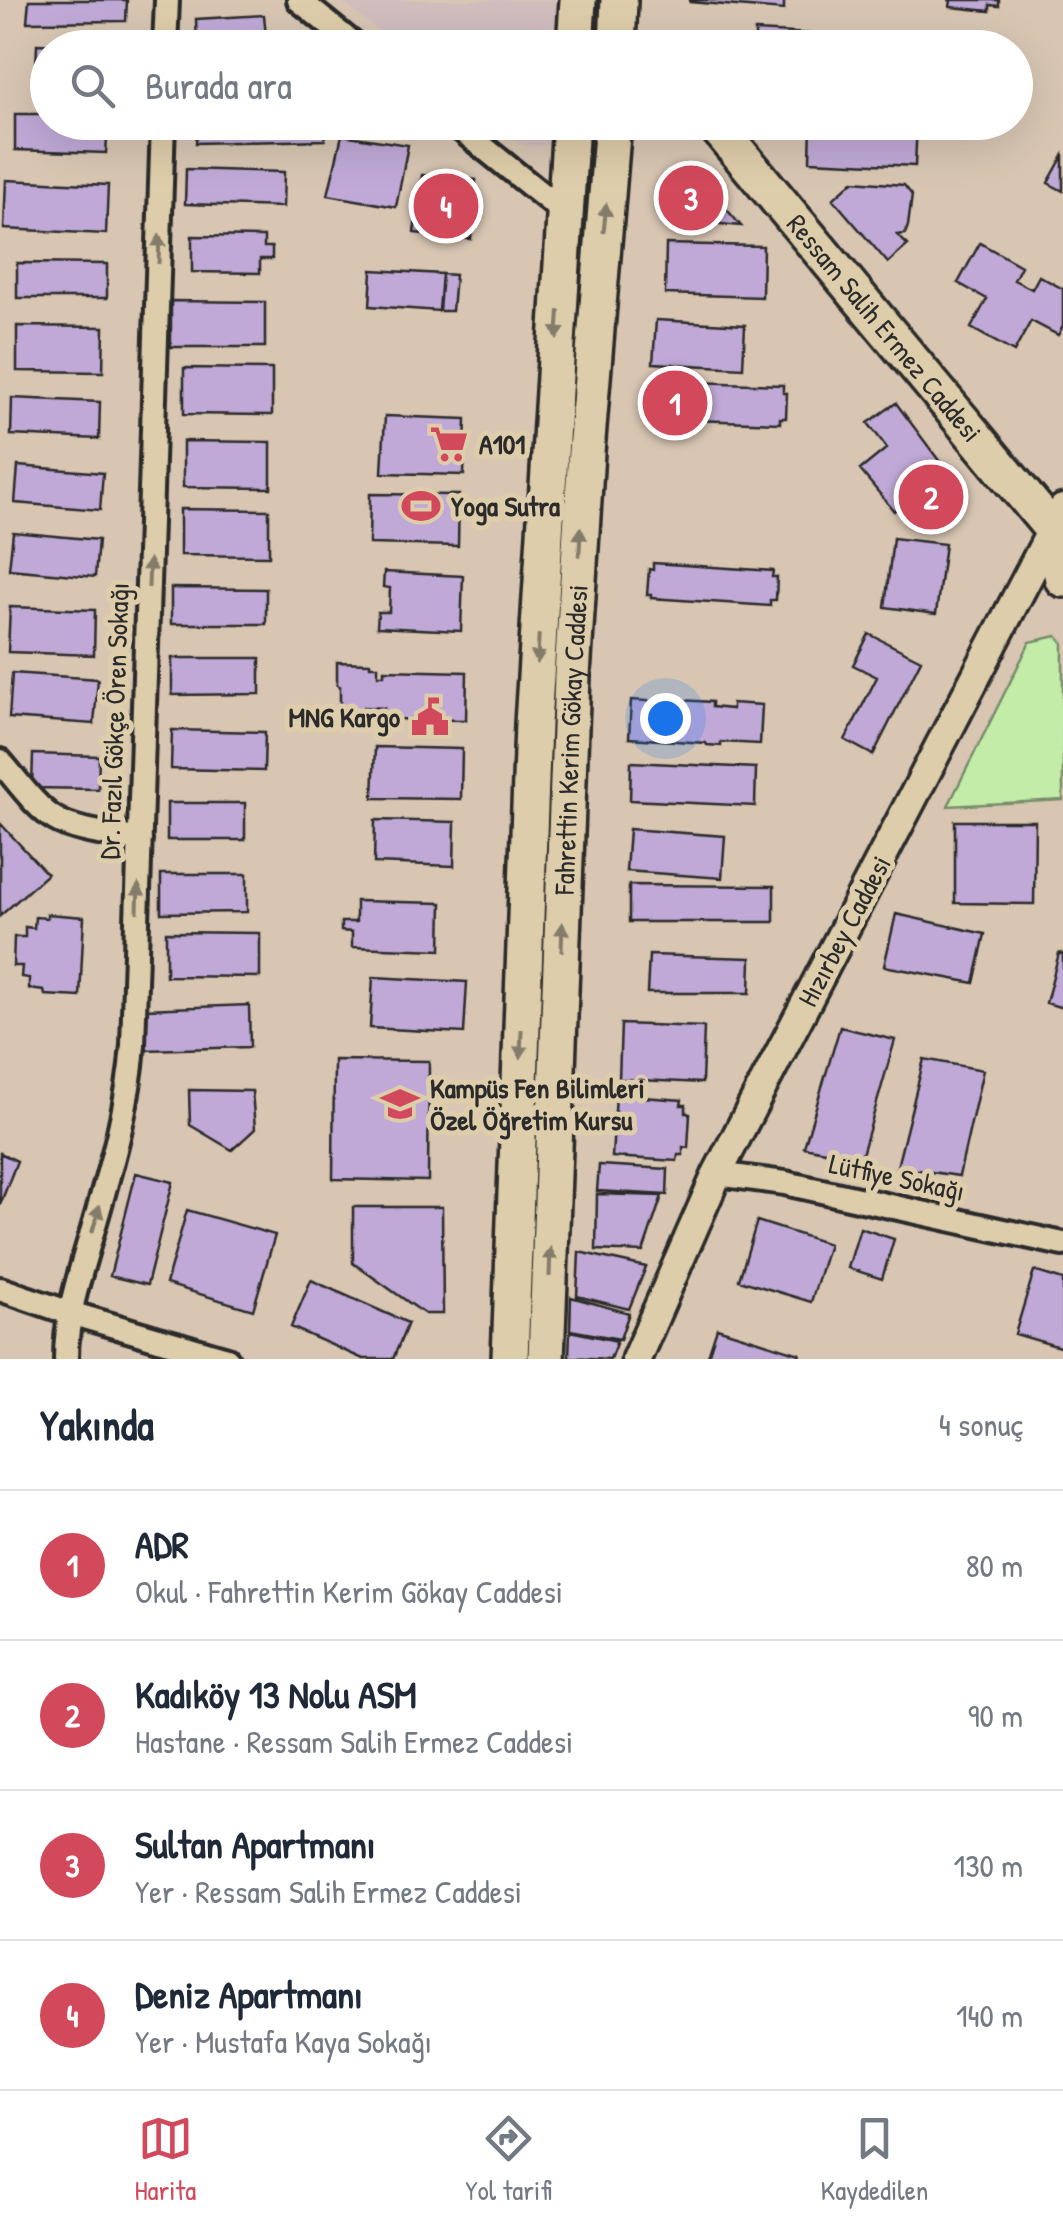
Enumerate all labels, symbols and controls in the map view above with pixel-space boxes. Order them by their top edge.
search box [30,30,1033,140]
icon: search [65,58,120,113]
text: Burada ara [145,59,292,111]
pin: 3 [658,160,724,236]
pin: 4 [414,168,478,244]
one-way arrow [597,202,613,234]
street label: Ressam Salih Ermez Caddesi [778,206,991,450]
one-way arrow [151,232,167,264]
one-way arrow [550,309,566,341]
pin: 1 [642,366,708,440]
supermarket icon: A101 [428,423,470,465]
place label: A101 [479,425,526,463]
pin: 2 [898,460,964,534]
sports icon: Yoga Sutra [400,485,442,527]
place label: Yoga Sutra [451,487,560,526]
one-way arrow [572,526,588,558]
one-way arrow [141,557,157,589]
street label: Dr. Fazıl Gökçe Ören Sokağı [90,582,138,860]
street label: Fahrettin Kerim Gökay Caddesi [545,583,597,896]
one-way arrow [530,633,546,665]
your location [640,693,691,744]
public building icon: MNG Kargo [409,696,451,738]
place label: MNG Kargo [288,698,401,737]
street label: Hızırbey Caddesi [788,849,900,1013]
one-way arrow [131,882,147,914]
one-way arrow [555,920,571,952]
one-way arrow [513,1028,529,1060]
place label: Kampüs Fen Bilimleri Özel Öğretim Kursu [430,1069,645,1140]
school or university icon: Kampüs Fen Bilimleri Özel Öğretim Kursu [379,1083,421,1125]
street label: Lütfiye Sokağı [826,1144,968,1210]
one-way arrow [89,1203,104,1234]
one-way arrow [543,1245,559,1277]
text: Yakında [40,1396,154,1453]
text: 4 sonuç [939,1403,1023,1446]
text: ADR [135,1518,189,1570]
text: 1 [67,1544,78,1587]
text: 80 m [966,1544,1023,1587]
text: Okul · Fahrettin Kerim Gökay Caddesi [135,1570,563,1613]
text: Kadıköy 13 Nolu ASM [135,1668,417,1720]
text: 2 [65,1694,80,1737]
text: 90 m [968,1694,1023,1737]
text: Hastane · Ressam Salih Ermez Caddesi [135,1720,573,1763]
text: Sultan Apartmanı [135,1818,375,1870]
text: 3 [65,1844,80,1887]
text: 130 m [954,1844,1023,1887]
text: Yer · Ressam Salih Ermez Caddesi [135,1870,522,1913]
text: Deniz Apartmanı [135,1968,363,2020]
text: 4 [66,1994,79,2037]
text: 140 m [956,1994,1023,2037]
text: Yer · Mustafa Kaya Sokağı [135,2020,432,2063]
tab: Harita [134,2111,196,2209]
tab: Yol tarifi [465,2111,552,2209]
tab: Kaydedilen [821,2111,929,2209]

